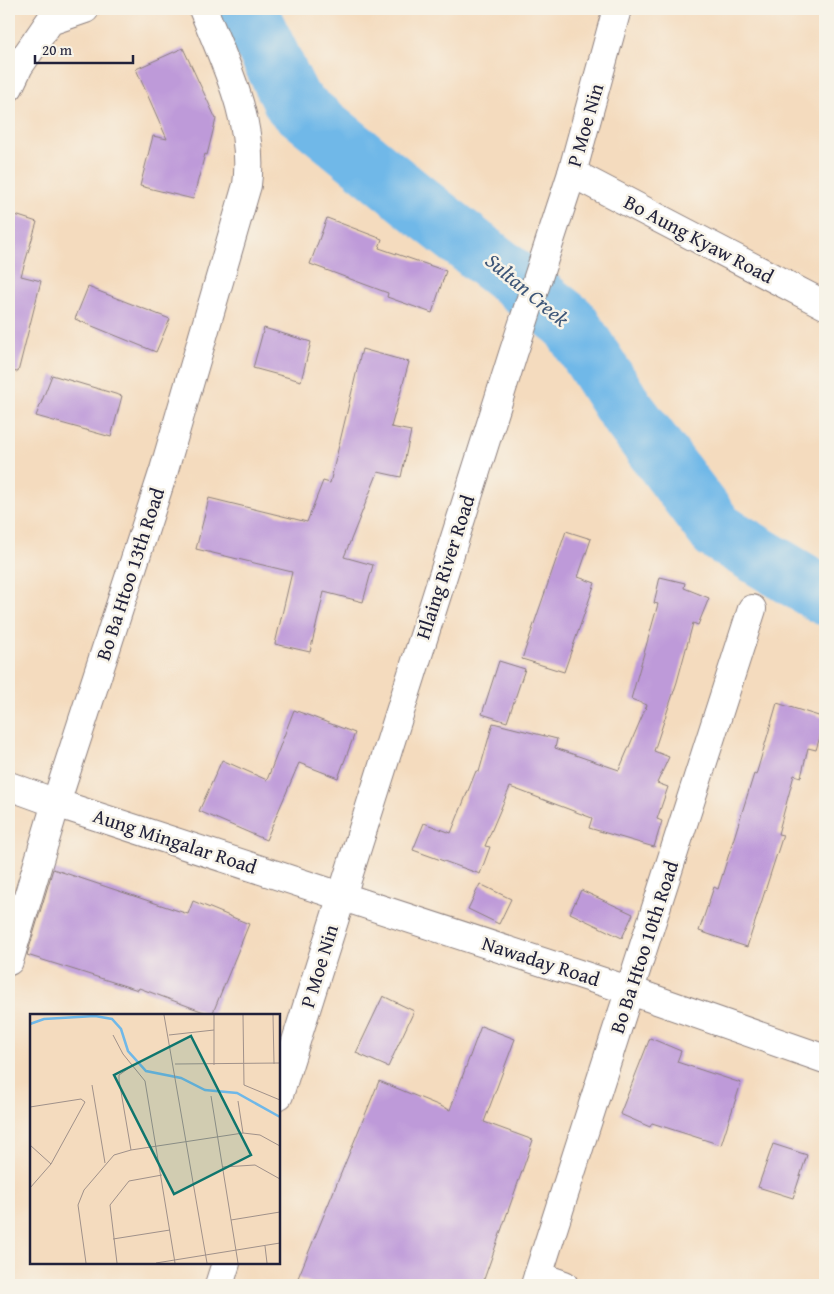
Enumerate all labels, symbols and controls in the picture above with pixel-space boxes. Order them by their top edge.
scale bar [35,32,132,64]
text: 20 m [42,39,73,60]
street label: P Moe Nin [559,80,610,170]
street label: Bo Aung Kyaw Road [619,187,779,290]
water label: Sultan Creek [479,245,576,334]
street label: Bo Ba Htoo 13th Road [88,483,171,664]
street label: Hlaing River Road [408,491,482,643]
street label: Aung Mingalar Road [89,800,261,881]
street label: Bo Ba Htoo 10th Road [602,856,685,1037]
street label: P Moe Nin [292,921,345,1011]
street label: Nawaday Road [479,928,604,993]
inset map [30,1014,280,1264]

